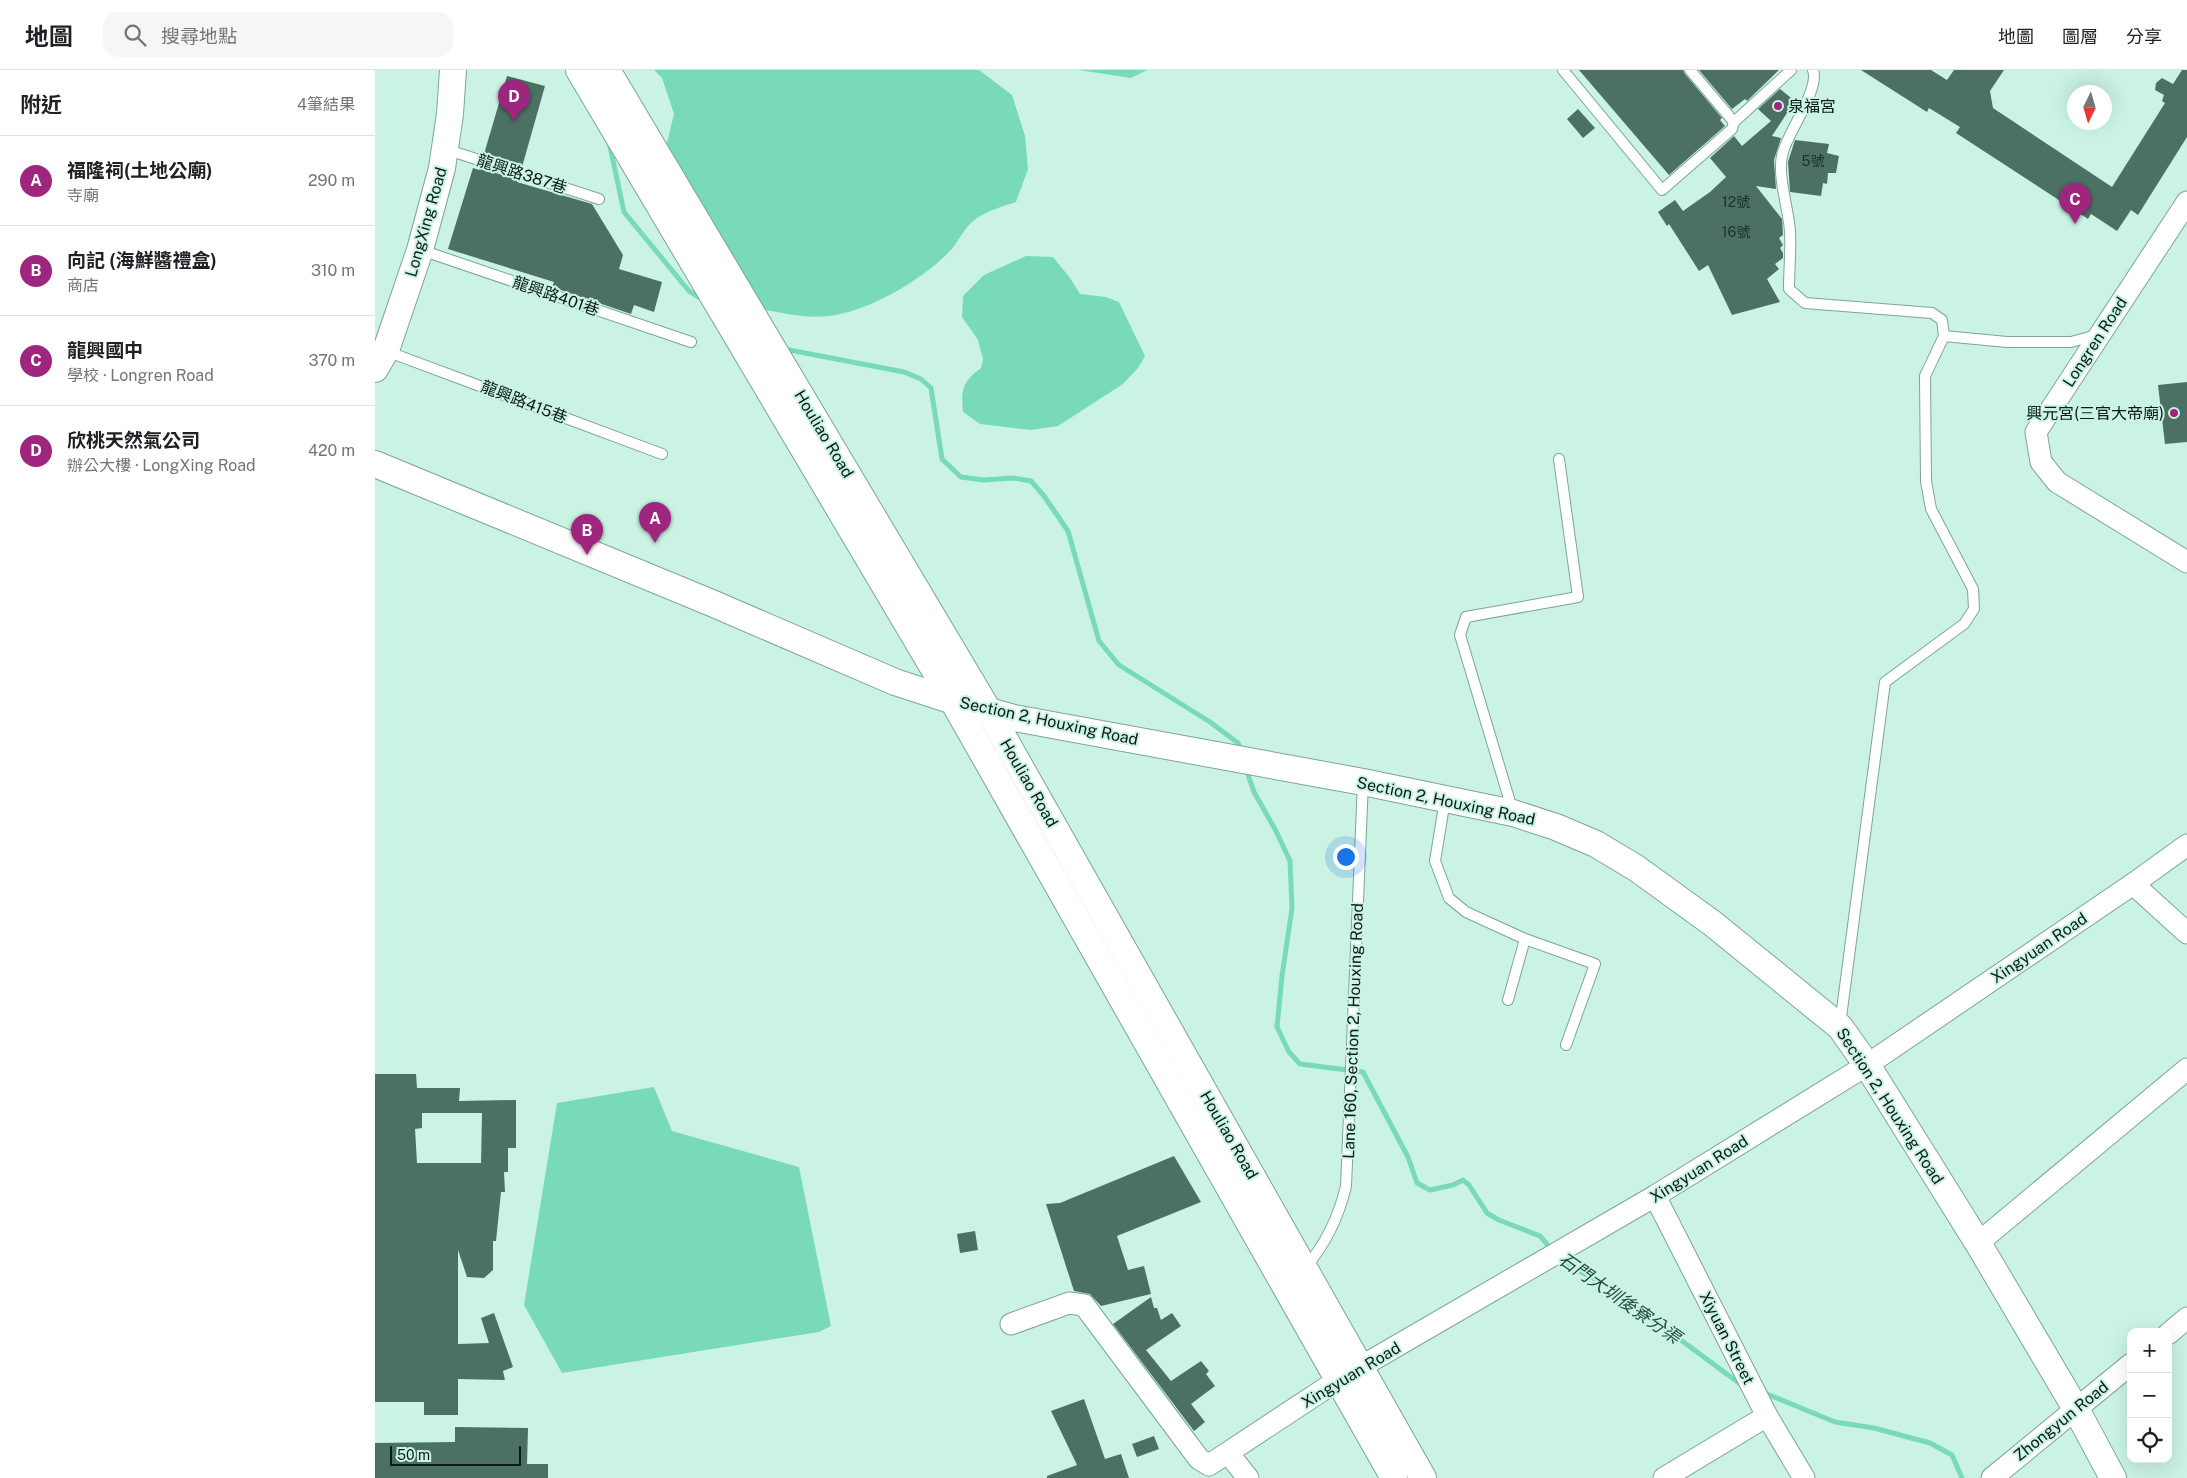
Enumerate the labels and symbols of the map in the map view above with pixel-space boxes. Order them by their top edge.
pin: D [498,80,530,121]
north arrow [2067,85,2112,130]
place label: 泉福宮 [1788,97,1836,116]
marker: 泉福宮 [1772,100,1784,112]
street label: 龍興路387巷 [475,150,569,198]
house number: 5號 [1802,153,1824,169]
street label: LongXing Road [401,165,451,279]
pin: C [2059,183,2091,224]
house number: 12號 [1722,194,1750,210]
house number: 16號 [1722,224,1750,240]
street label: 龍興路401巷 [510,272,602,320]
street label: Longren Road [2059,293,2131,391]
street label: 龍興路415巷 [478,377,570,427]
street label: Houliao Road [790,387,858,481]
place label: 興元宮(三官大帝廟) [2026,404,2164,423]
marker: 興元宮(三官大帝廟) [2168,407,2180,419]
pin: A [639,502,671,543]
pin: B [571,514,603,555]
street label: Section 2, Houxing Road [958,693,1140,749]
street label: Houliao Road [996,735,1062,831]
street label: Section 2, Houxing Road [1355,773,1537,829]
your location [1333,844,1359,870]
street label: Lane 160, Section 2, Houxing Road [1339,903,1367,1159]
street label: Xingyuan Road [1987,909,2091,987]
street label: Section 2, Houxing Road [1832,1024,1948,1188]
street label: Houliao Road [1196,1087,1262,1183]
street label: Xingyuan Road [1646,1131,1752,1207]
water label: 石門大圳後寮分渠 [1555,1248,1687,1350]
street label: Xiyuan Street [1695,1288,1759,1388]
street label: Xingyuan Road [1298,1338,1404,1412]
street label: Zhongyun Road [2010,1377,2112,1465]
scale bar [390,1443,521,1466]

